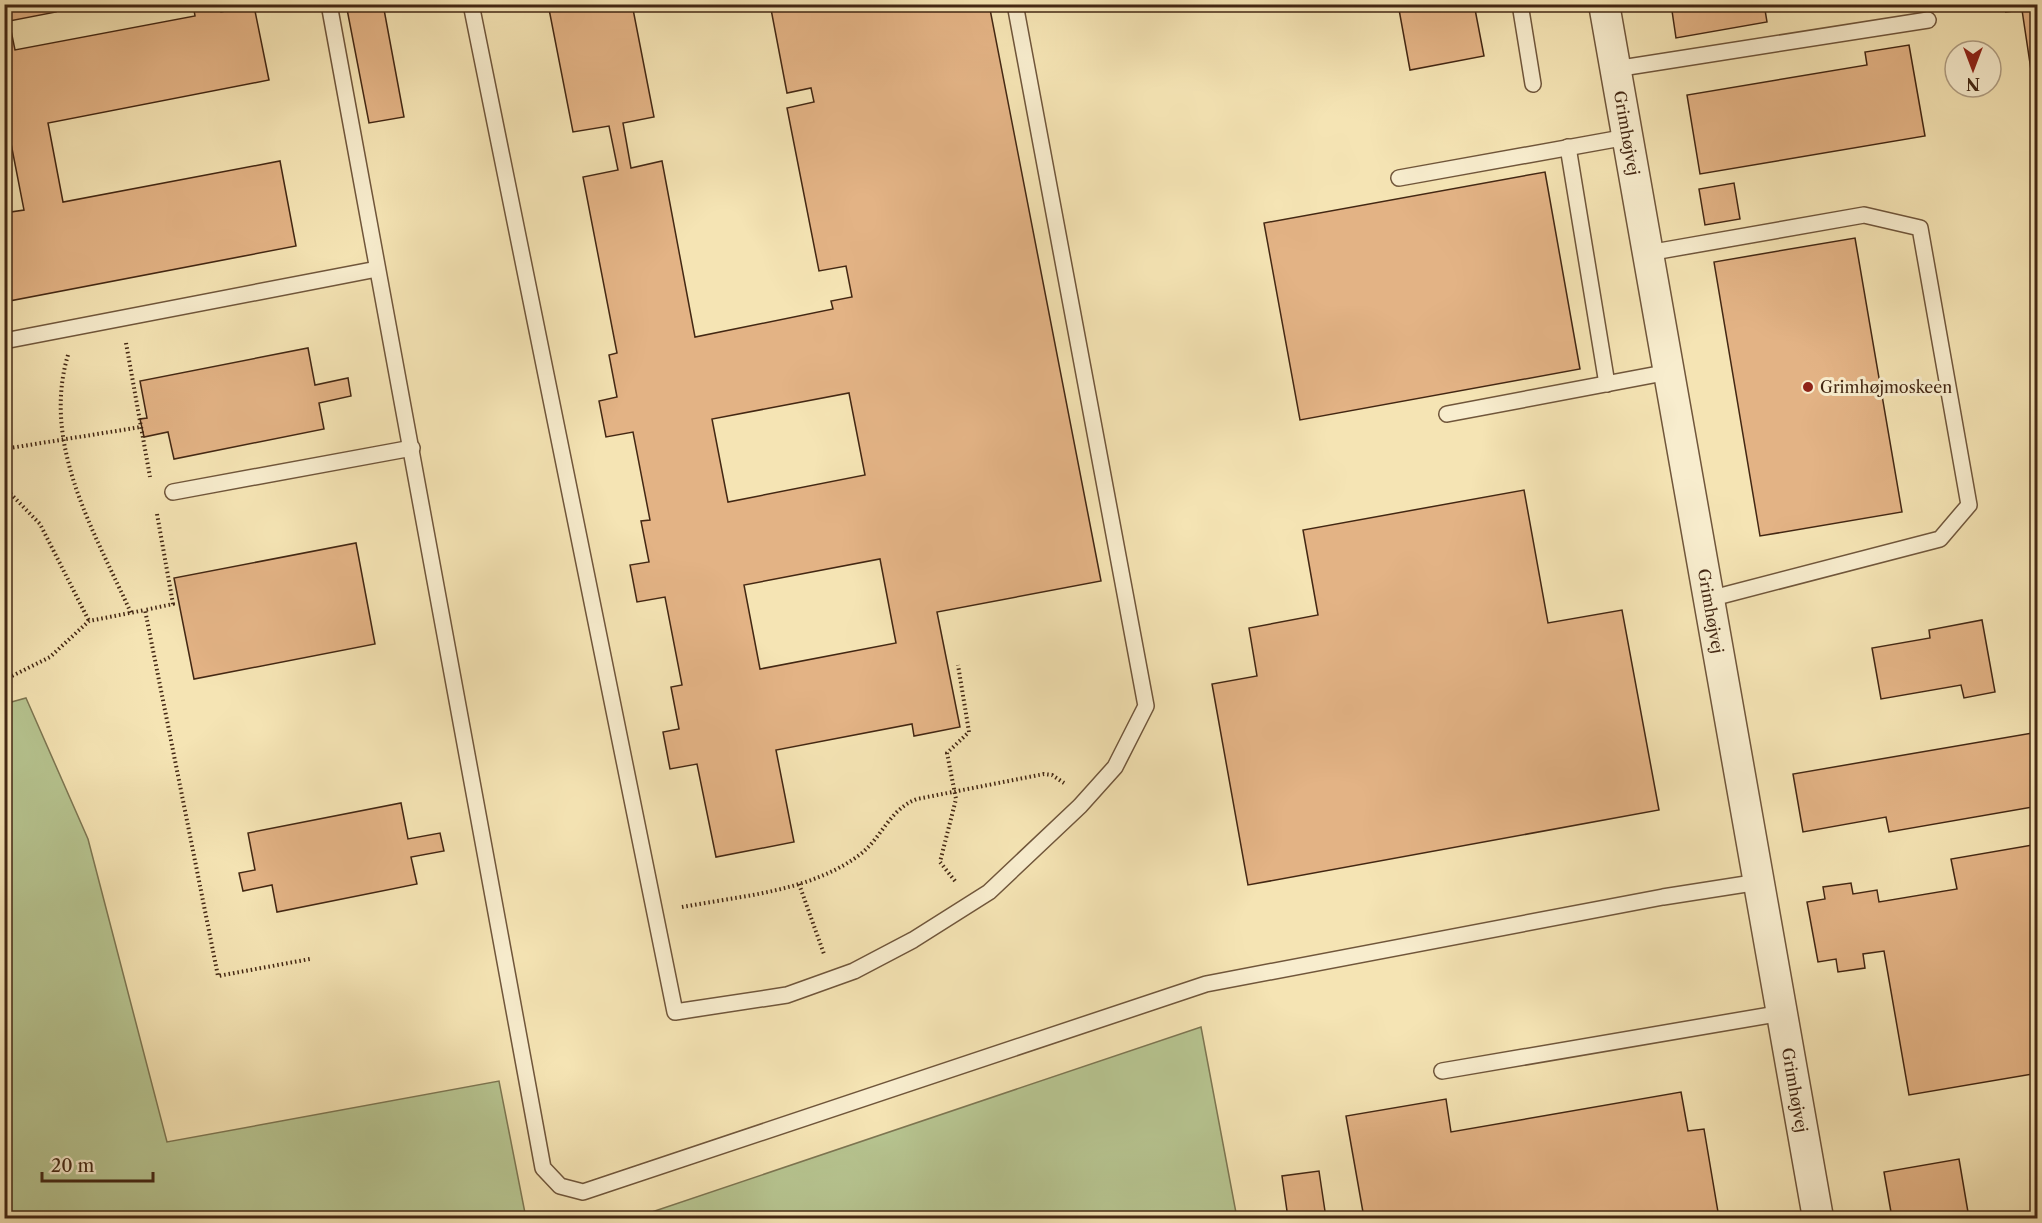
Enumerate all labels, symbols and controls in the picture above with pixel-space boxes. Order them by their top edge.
north arrow [1943,39,2003,99]
text: N [1966,74,1980,94]
street label: Grimhøjvej [1610,89,1644,177]
place label: Grimhøjmoskeen [1820,377,1952,397]
marker: Grimhøjmoskeen [1801,380,1815,394]
street label: Grimhøjvej [1694,567,1728,655]
street label: Grimhøjvej [1778,1046,1812,1134]
scale bar [42,1145,153,1183]
text: 20 m [51,1155,95,1177]

